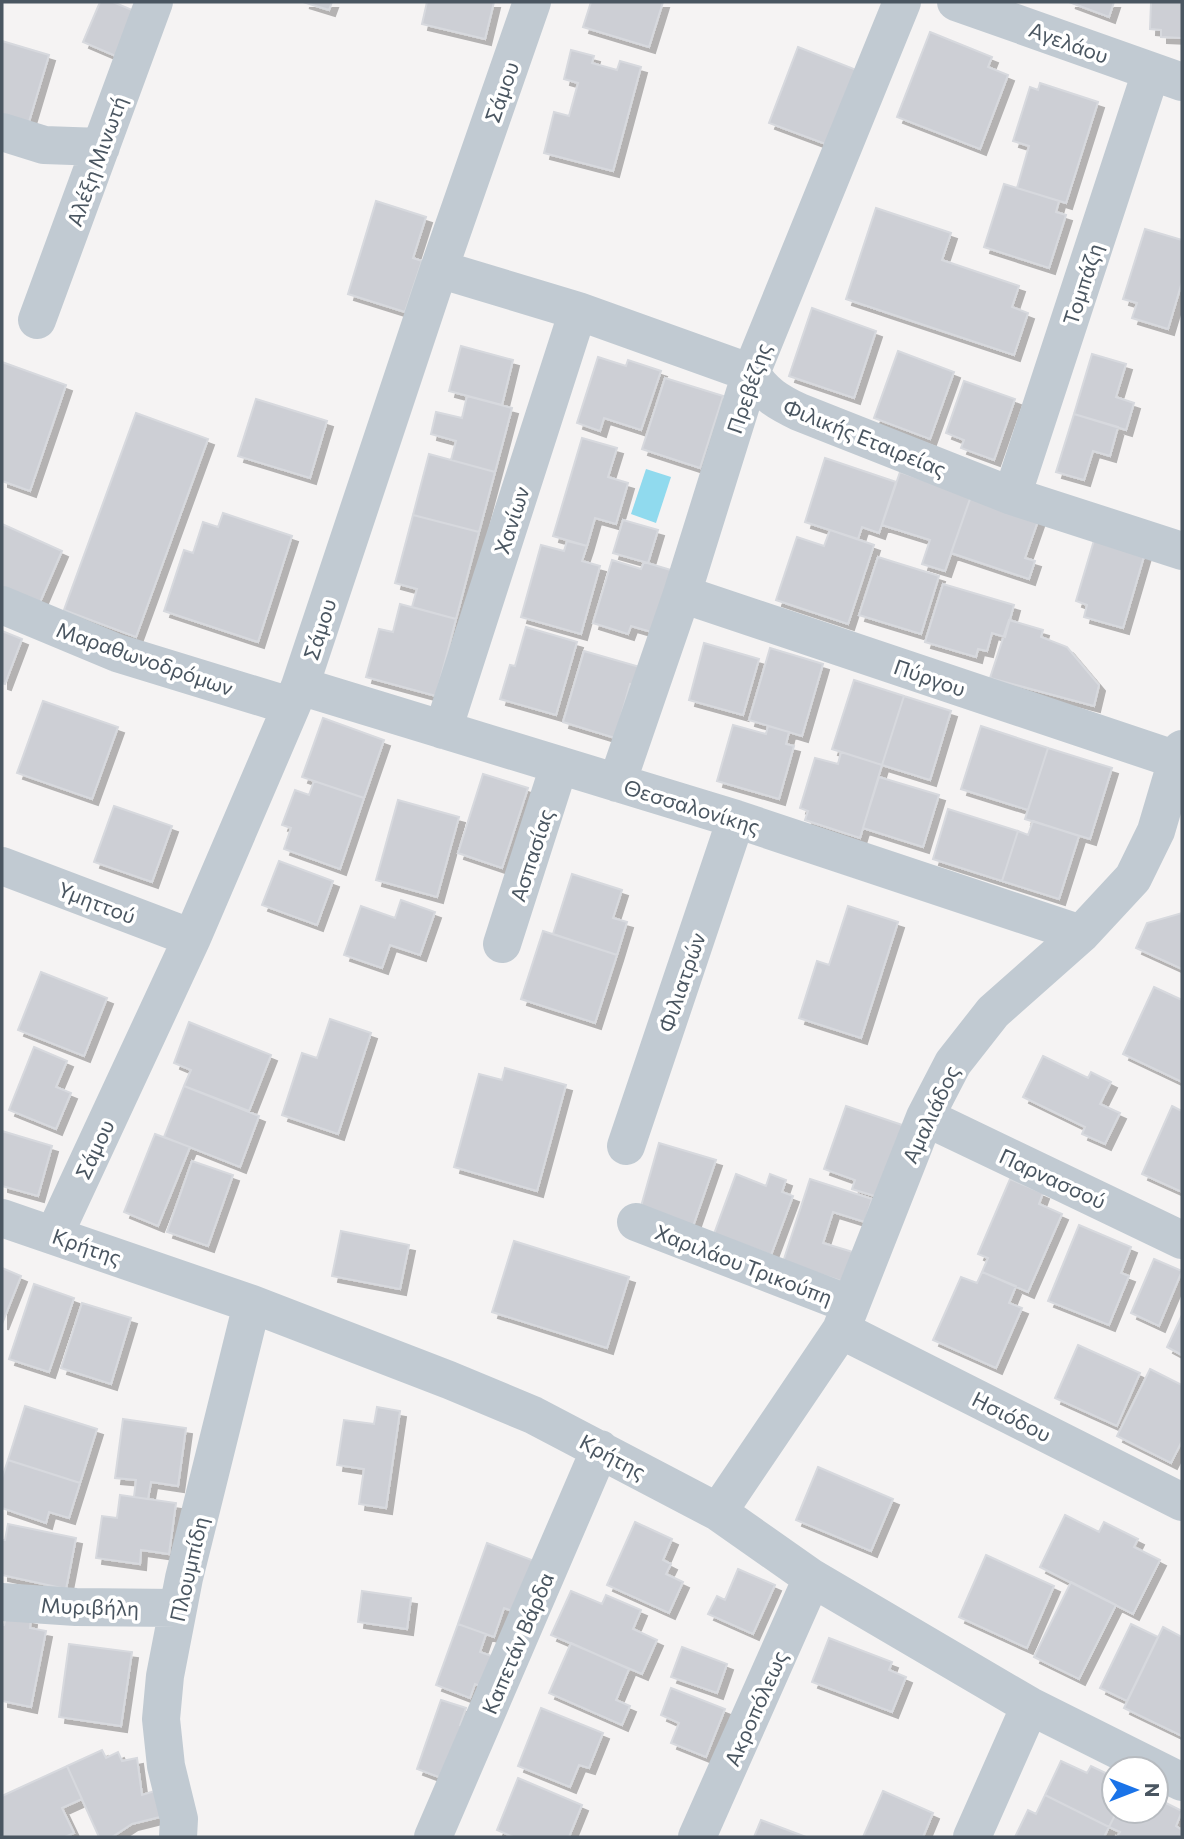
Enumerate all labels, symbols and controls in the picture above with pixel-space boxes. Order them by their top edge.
street label: Αγελάου [1026,16,1112,68]
street label: Σάμου [479,58,523,126]
street label: Αλέξη Μινωτή [61,93,131,229]
street label: Τομπάζη [1057,240,1107,328]
street label: Πρεβέζης [721,340,775,436]
street label: Φιλικής Εταιρείας [780,393,950,481]
street label: Χανίων [488,483,534,557]
street label: Σάμου [297,595,341,663]
street label: Μαραθωνοδρόμων [53,616,237,700]
street label: Πύργου [891,653,969,701]
street label: Θεσσαλονίκης [621,773,763,839]
street label: Ασπασίας [504,806,558,904]
street label: Υμηττού [55,876,139,928]
street label: Φιλιατρών [652,929,710,1035]
street label: Αμαλιάδος [896,1061,964,1167]
street label: Σάμου [69,1115,119,1183]
street label: Παρνασσού [996,1143,1110,1213]
street label: Χαριλάου Τρικούπη [652,1219,836,1309]
street label: Κρήτης [49,1223,125,1269]
street label: Ησιόδου [968,1386,1056,1446]
street label: Κρήτης [576,1428,650,1484]
street label: Πλουμπίδη [164,1514,212,1624]
street label: Καπετάν Βάρδα [476,1568,558,1718]
street label: Μυριβήλη [40,1592,140,1620]
street label: Ακροπόλεως [718,1646,792,1770]
north arrow [1100,1755,1170,1825]
text: N [1141,1783,1164,1797]

